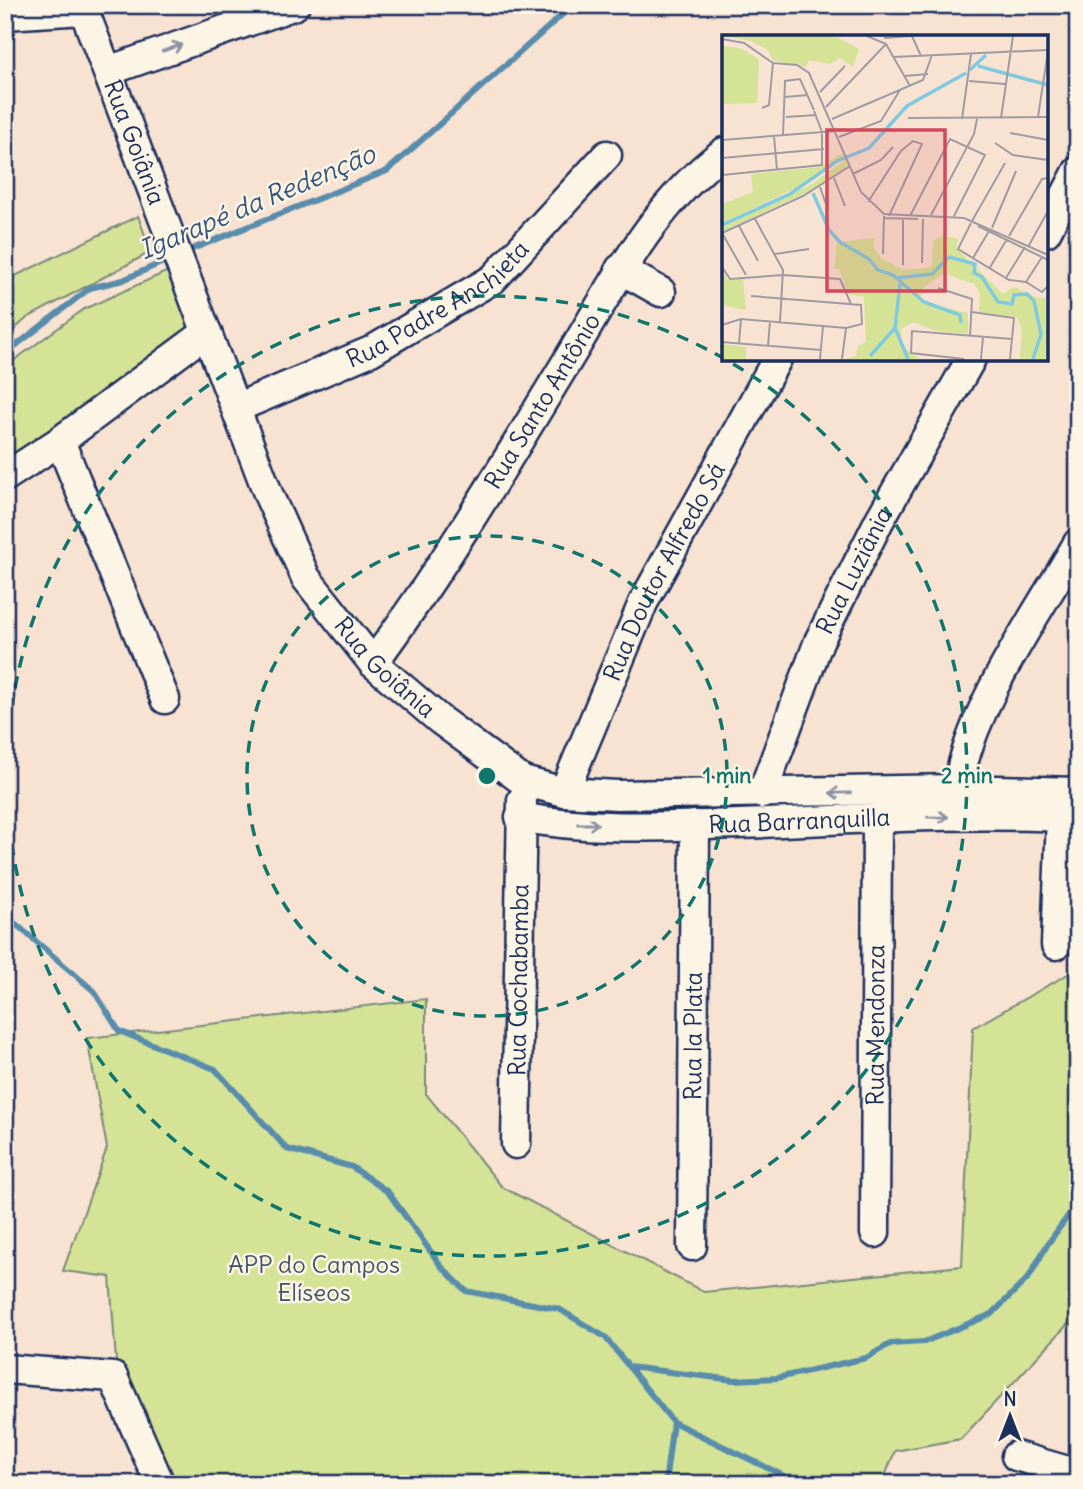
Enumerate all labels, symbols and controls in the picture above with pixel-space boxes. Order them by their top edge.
inset map [722,35,1048,360]
one-way arrow [161,41,183,54]
street label: Rua Goiânia [98,75,173,209]
water label: Igarapé da Redenção [134,136,381,266]
street label: Rua Padre Anchieta [342,234,535,374]
street label: Rua Santo Antônio [477,308,606,494]
street label: Rua Doutor Alfredo Sá [596,457,731,685]
street label: Rua Luziânia [809,501,898,639]
street label: Rua Goiânia [328,610,442,724]
text: 1 min [703,762,751,789]
text: 2 min [941,762,993,789]
centre of rings [475,764,499,788]
one-way arrow [829,786,852,799]
street label: Rua Barranquilla [708,801,891,839]
one-way arrow [926,811,949,824]
one-way arrow [576,818,599,831]
street label: Rua Cochabamba [501,884,535,1076]
street label: Rua Mendonza [860,944,890,1106]
street label: Rua la Plata [677,972,708,1100]
park label: APP do Campos Elíseos [228,1249,400,1307]
north arrow [974,1380,1044,1450]
text: N [1003,1387,1017,1411]

